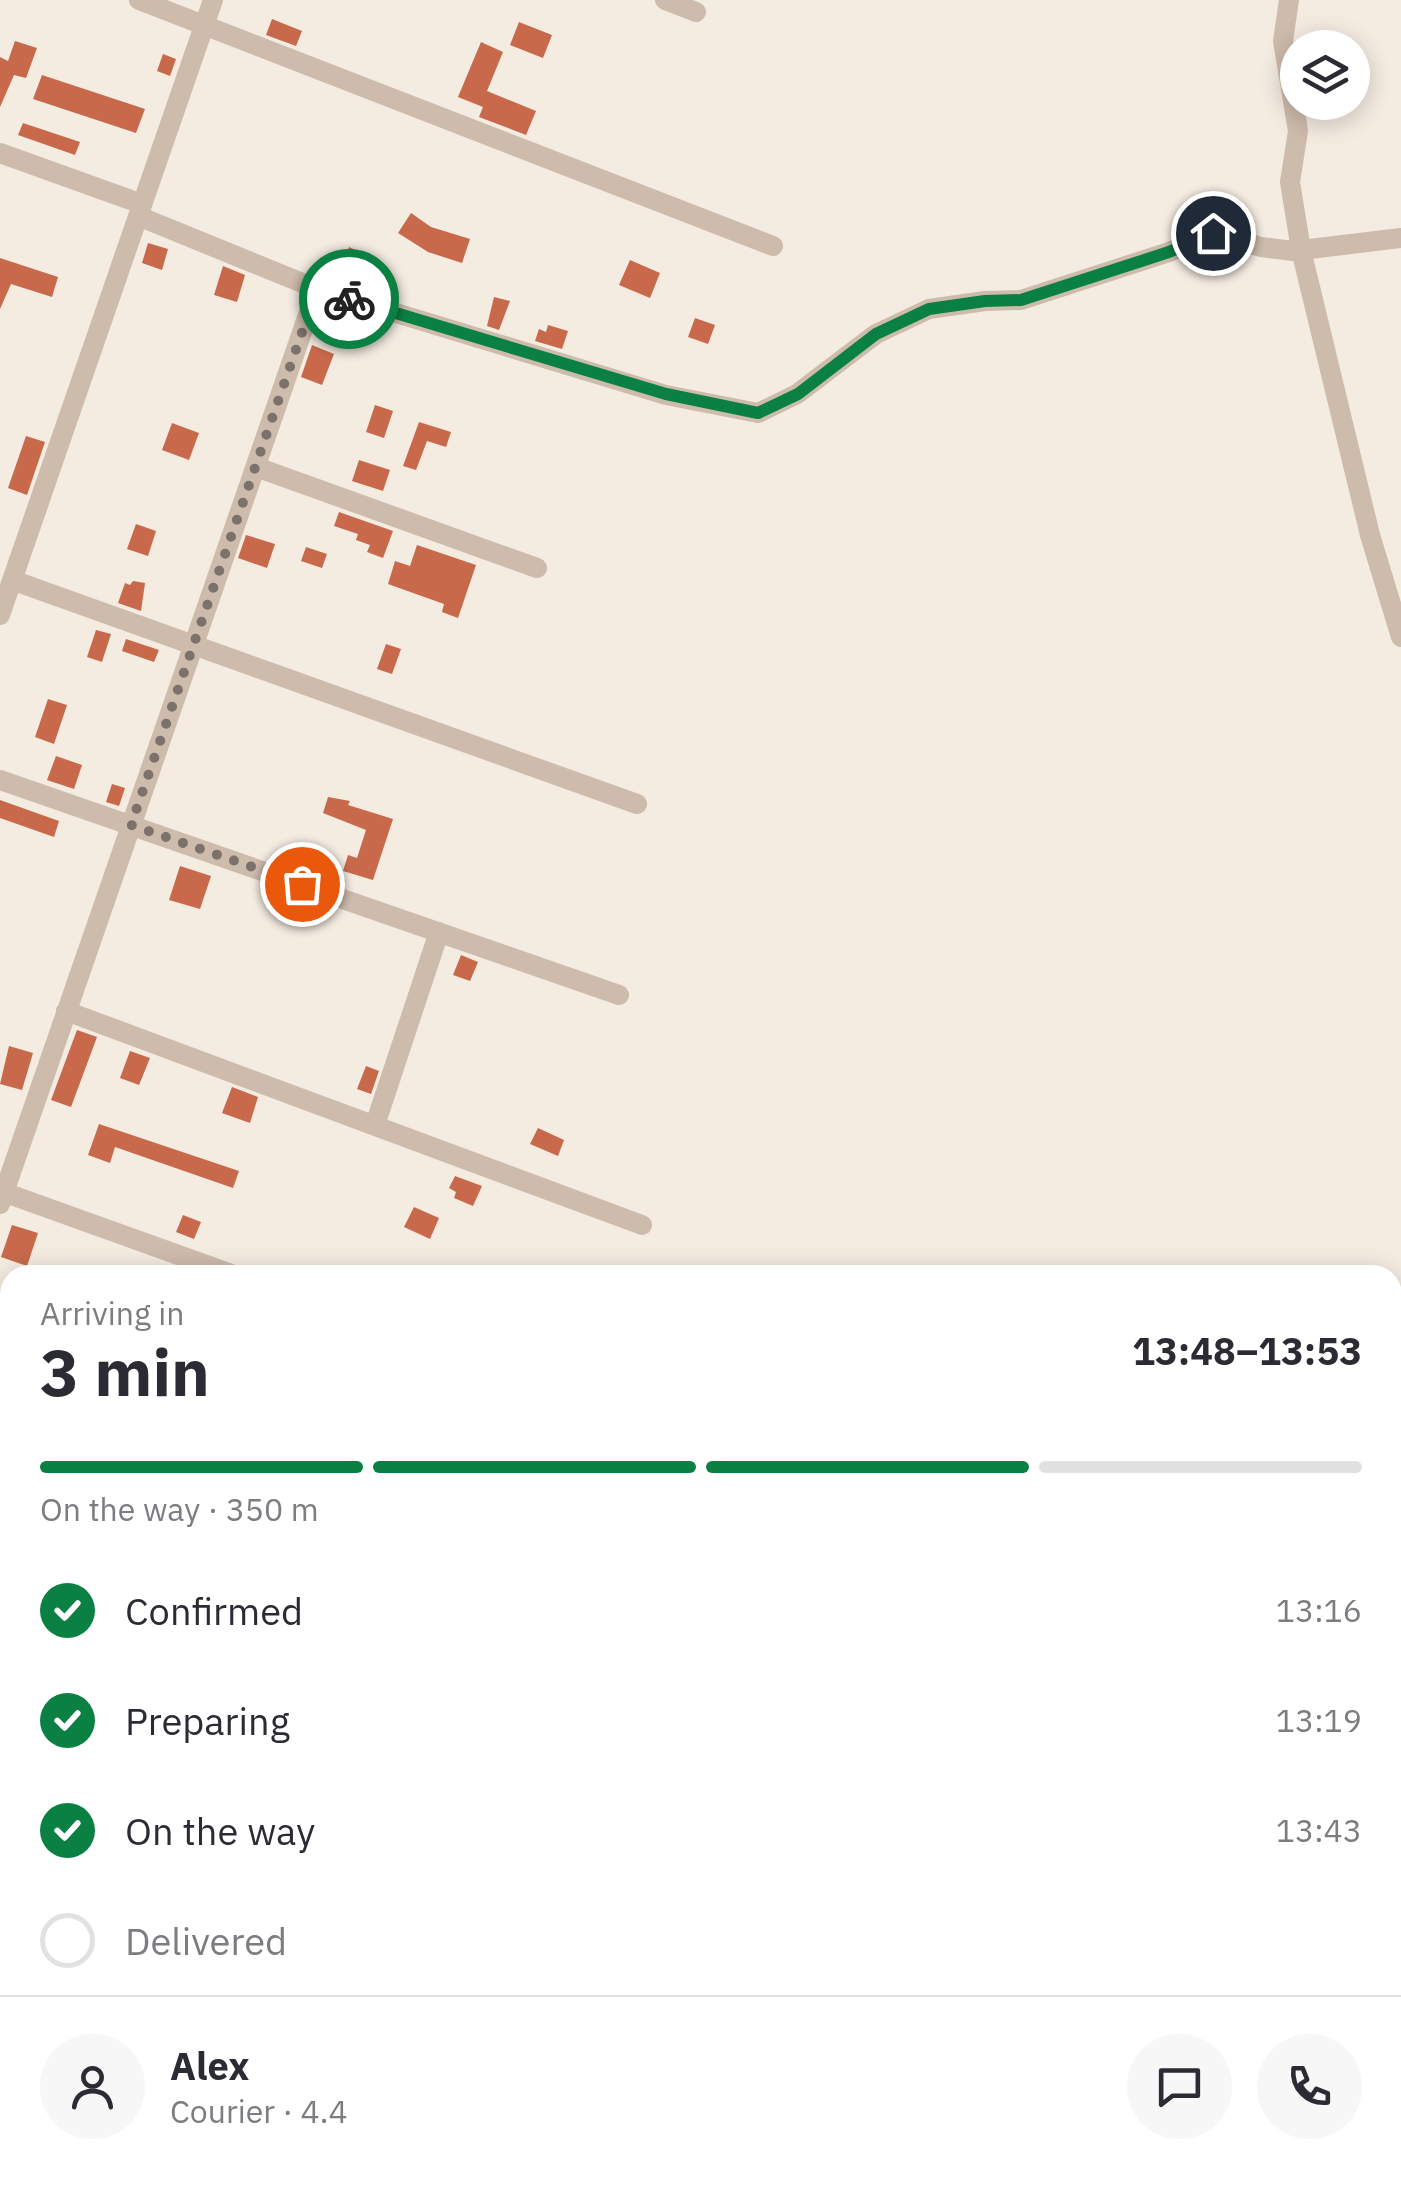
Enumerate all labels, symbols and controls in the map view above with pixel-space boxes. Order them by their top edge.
map controls [1280,30,1370,120]
button: layers [1280,30,1370,120]
pin [1171,191,1256,276]
icon: home [1186,206,1241,261]
courier [299,249,399,349]
icon: bike [322,272,377,327]
pin [260,842,345,927]
icon: bag [275,857,330,912]
text: Arriving in [40,1292,185,1334]
text: 13:48–13:53 [1132,1326,1362,1375]
text: 3 min [40,1329,210,1414]
text: On the way · 350 m [40,1488,319,1530]
icon: check [40,1583,95,1638]
text: Confirmed [125,1586,303,1635]
text: 13:16 [1276,1589,1362,1631]
icon: check [40,1693,95,1748]
text: Preparing [125,1696,290,1745]
text: 13:19 [1276,1699,1362,1741]
icon: check [40,1803,95,1858]
text: On the way [125,1806,315,1855]
text: 13:43 [1276,1809,1362,1851]
text: Delivered [125,1916,287,1965]
button: person [40,2034,145,2139]
button: chat [1127,2034,1232,2139]
button: phone [1257,2034,1362,2139]
text: Alex [170,2041,250,2090]
text: Courier · 4.4 [170,2090,348,2132]

